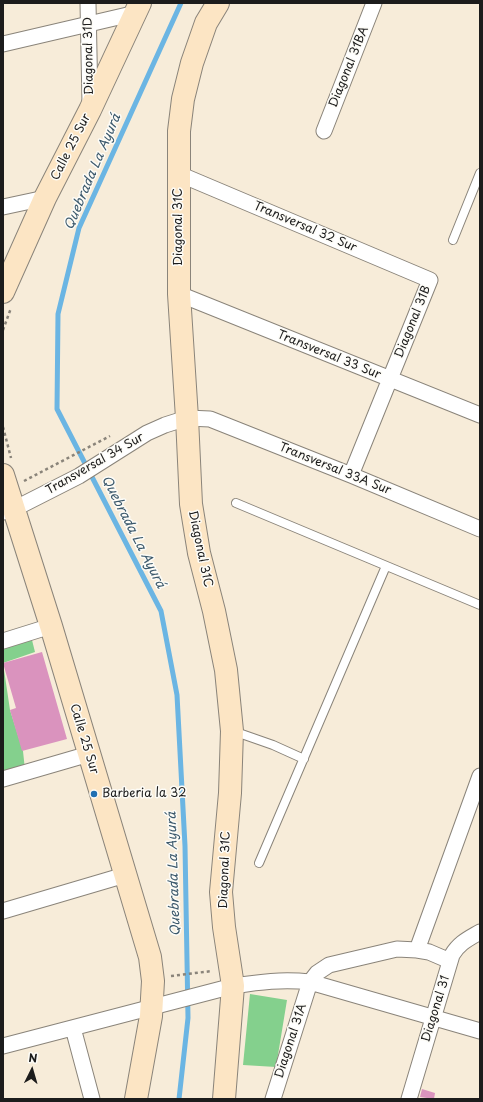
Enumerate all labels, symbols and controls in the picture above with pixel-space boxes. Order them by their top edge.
street label: Diagonal 31D [81,17,97,95]
street label: Diagonal 31BA [326,24,372,110]
street label: Calle 25 Sur [48,111,94,183]
water label: Quebrada La Ayurá [61,112,125,232]
street label: Diagonal 31C [172,188,186,266]
street label: Transversal 32 Sur [251,199,359,255]
street label: Diagonal 31B [392,284,434,360]
street label: Transversal 33 Sur [275,328,383,382]
street label: Transversal 34 Sur [44,430,146,498]
street label: Transversal 33A Sur [277,440,393,498]
water label: Quebrada La Ayurá [98,473,168,591]
street label: Diagonal 31C [185,509,215,589]
street label: Calle 25 Sur [66,702,102,776]
place label: Barberia la 32 [102,787,186,801]
marker: Barberia la 32 [89,789,99,799]
water label: Quebrada La Ayurá [164,812,184,936]
street label: Diagonal 31C [216,831,234,909]
street label: Diagonal 31 [419,974,453,1044]
street label: Diagonal 31A [272,1002,310,1080]
text: N [28,1049,38,1066]
north arrow [12,1050,52,1090]

